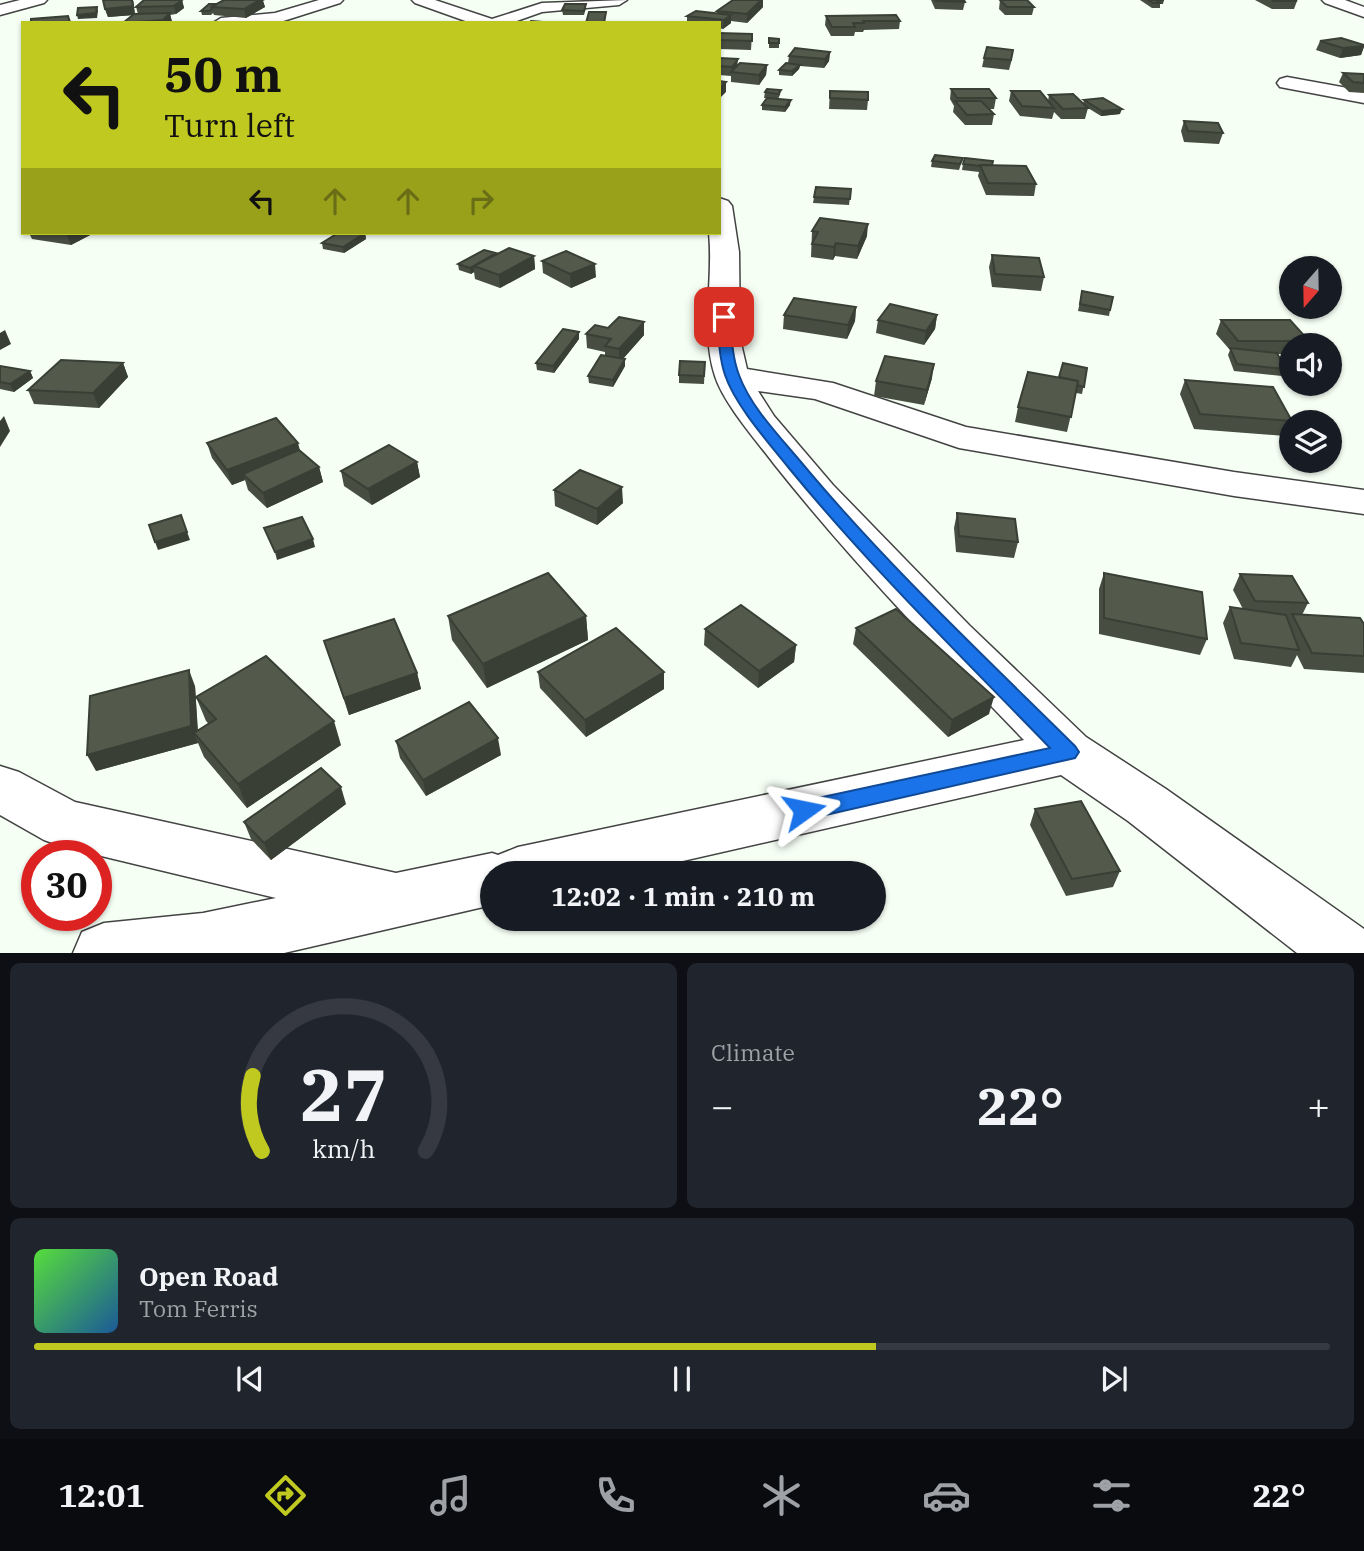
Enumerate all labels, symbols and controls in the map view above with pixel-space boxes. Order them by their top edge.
text: 50 m [164,42,282,105]
icon: left [49,49,140,140]
text: Turn left [164,104,295,146]
icon: left [243,182,281,220]
icon: ahead [316,182,354,220]
icon: ahead [389,182,427,220]
icon: right [462,182,500,220]
north arrow [1279,256,1342,318]
map controls [1279,256,1342,473]
pin [694,287,754,347]
icon: arrive [705,298,743,336]
button: sound [1279,333,1342,396]
button: layers [1279,410,1342,473]
position arrow [767,773,841,847]
speed limit sign: 30 [21,840,112,931]
text: 12:02 · 1 min · 210 m [551,879,815,913]
text: Climate [711,1037,795,1067]
text: 27 [300,1047,387,1142]
text: 22° [977,1072,1064,1139]
text: − [711,1081,734,1130]
text: + [1307,1081,1330,1130]
text: km/h [312,1132,375,1165]
text: Open Road [139,1259,278,1293]
text: Tom Ferris [139,1293,258,1323]
icon: previous [231,1360,269,1398]
icon: pause [663,1360,701,1398]
icon: next [1095,1360,1133,1398]
icon: directions [261,1471,310,1520]
icon: music [426,1471,475,1520]
icon: phone [591,1471,640,1520]
icon: climate [757,1471,806,1520]
icon: car [922,1471,971,1520]
icon: filters [1087,1471,1136,1520]
text: 12:01 [58,1474,145,1516]
text: 22° [1252,1474,1306,1516]

